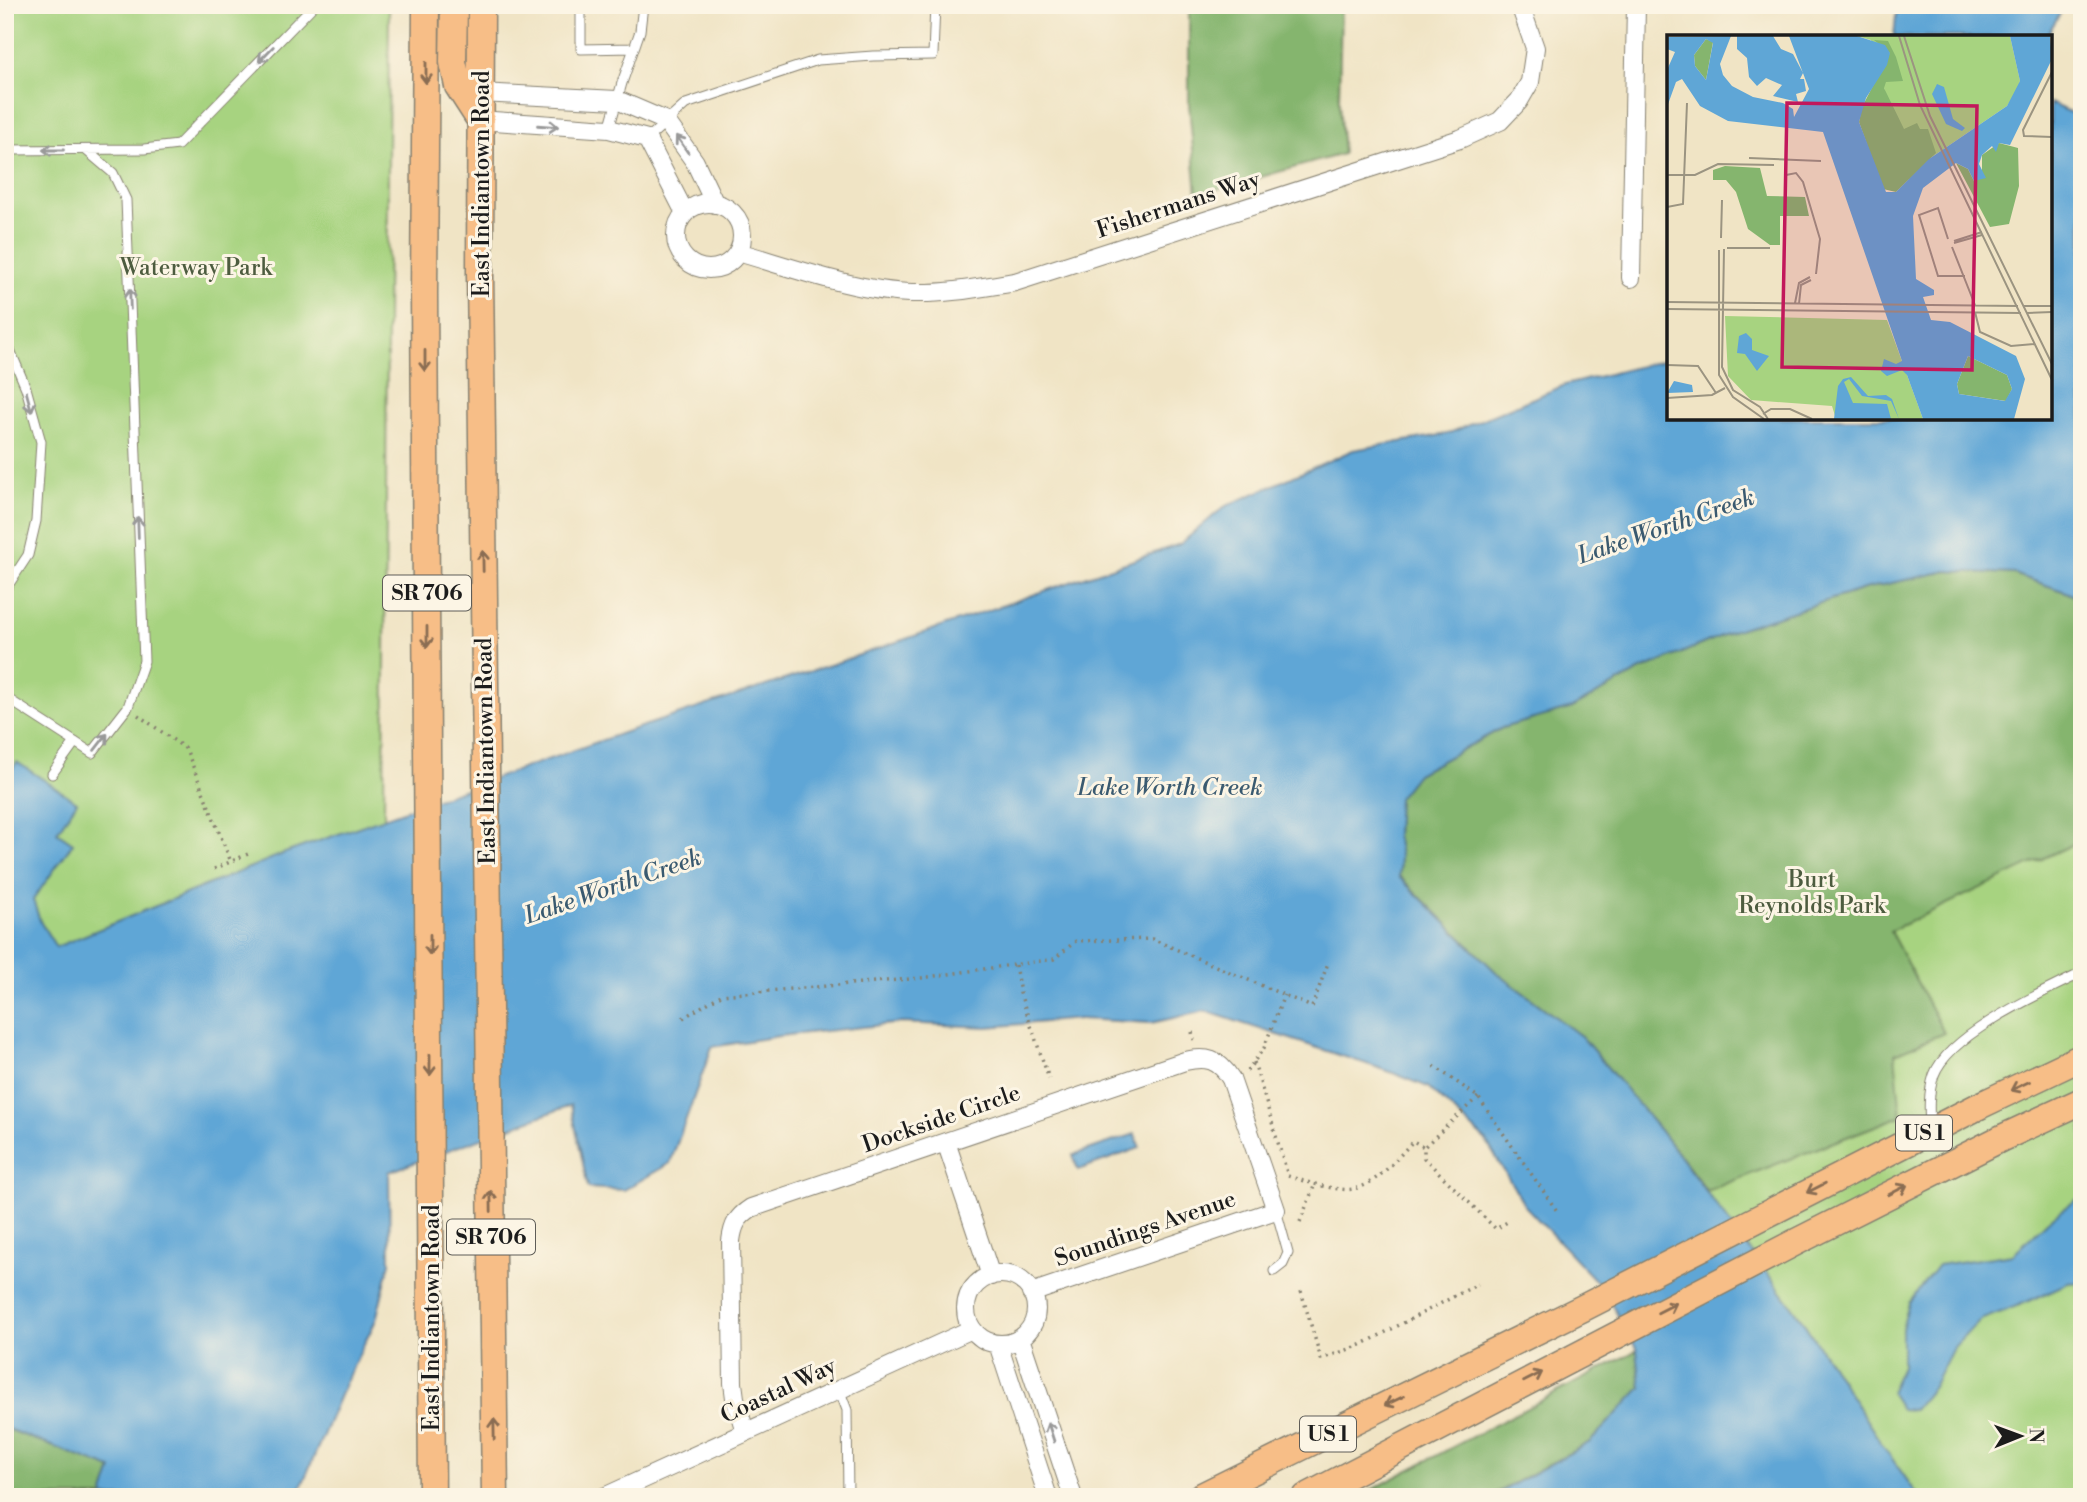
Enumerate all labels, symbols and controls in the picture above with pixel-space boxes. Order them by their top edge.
inset map [1667,35,2052,420]
one-way arrow [258,45,275,62]
one-way arrow [419,62,433,85]
street label: East Indiantown Road [468,70,496,298]
one-way arrow [537,120,559,133]
one-way arrow [675,135,689,154]
one-way arrow [42,143,65,157]
street label: Fishermans Way [1093,165,1265,245]
park label: Waterway Park [119,254,273,282]
one-way arrow [123,288,136,311]
one-way arrow [418,349,432,372]
one-way arrow [24,391,37,413]
water label: Lake Worth Creek [1573,483,1759,572]
one-way arrow [131,515,144,538]
one-way arrow [476,550,490,573]
road number: SR 706 [383,576,471,610]
one-way arrow [420,626,434,649]
street label: East Indiantown Road [470,637,502,865]
one-way arrow [93,733,108,752]
water label: Lake Worth Creek [1076,773,1263,803]
water label: Lake Worth Creek [520,843,706,932]
park label: Burt Reynolds Park [1738,866,1887,920]
one-way arrow [423,933,437,956]
one-way arrow [423,1053,437,1076]
street label: Dockside Circle [859,1079,1024,1159]
one-way arrow [2010,1080,2031,1093]
road number: US 1 [1896,1116,1952,1150]
one-way arrow [1806,1181,1827,1195]
one-way arrow [1887,1183,1908,1197]
street label: Soundings Avenue [1051,1185,1240,1273]
one-way arrow [484,1190,498,1213]
street label: East Indiantown Road [418,1204,446,1432]
road number: SR 706 [447,1220,535,1254]
one-way arrow [1657,1300,1677,1314]
street label: Coastal Way [716,1352,841,1430]
one-way arrow [1522,1370,1543,1383]
one-way arrow [1385,1394,1405,1408]
north arrow [1986,1400,2056,1470]
road number: US 1 [1300,1416,1356,1452]
one-way arrow [488,1417,501,1440]
one-way arrow [1044,1421,1057,1443]
text: N [2024,1428,2048,1443]

